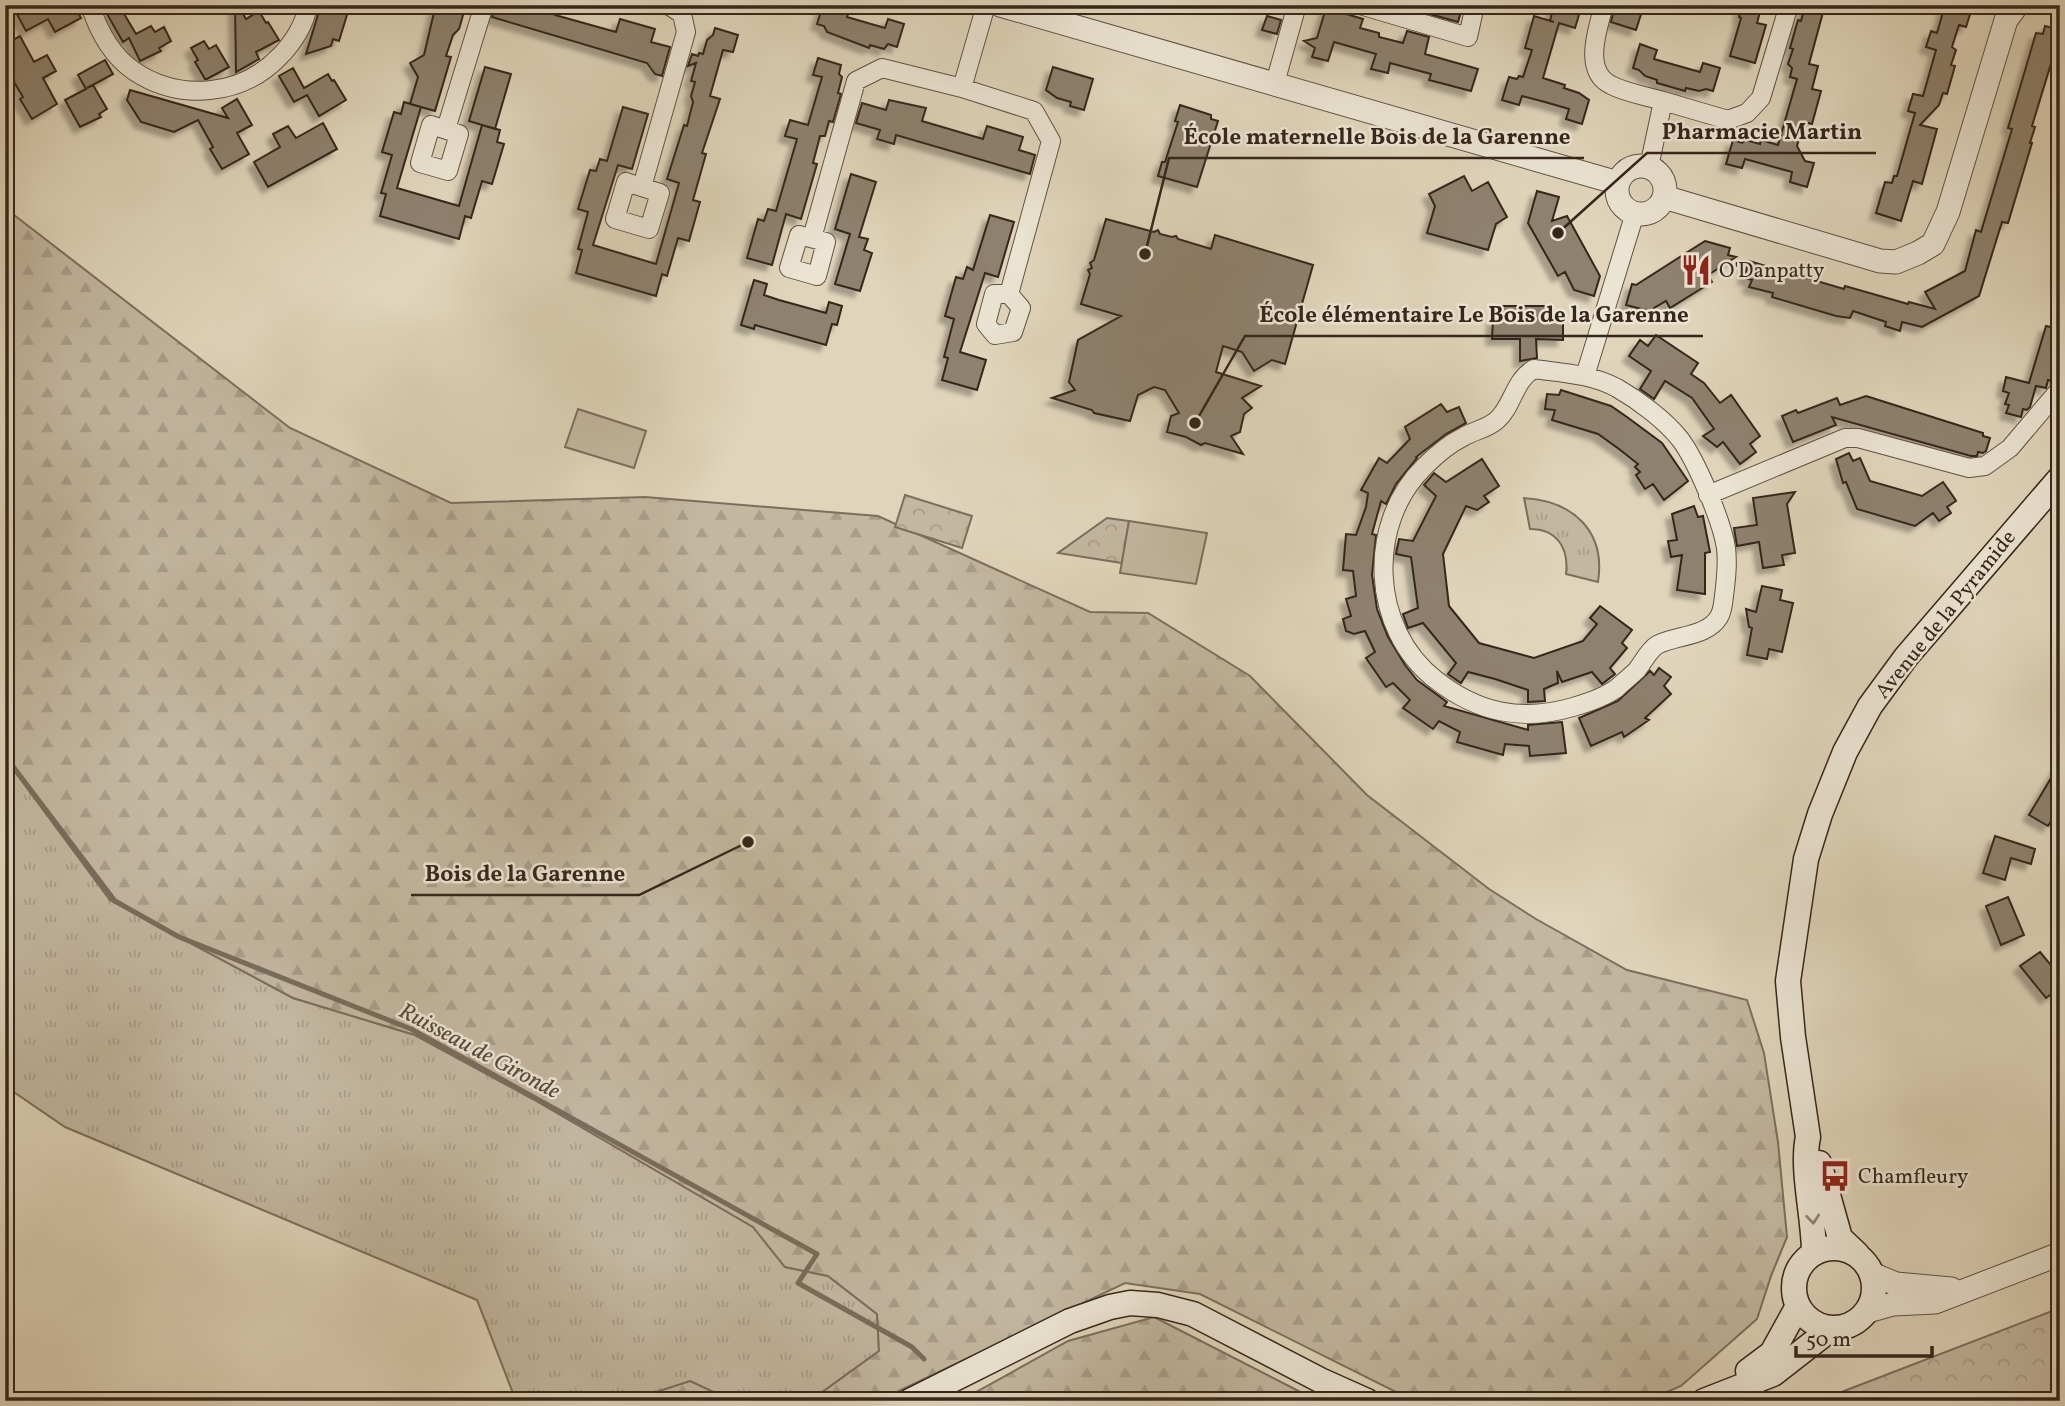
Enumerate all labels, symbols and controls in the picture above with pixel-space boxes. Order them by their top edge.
callout: Pharmacie Martin [1647,109,1876,153]
callout: École maternelle Bois de la Garenne [1169,114,1584,158]
text: Pharmacie Martin [1662,117,1862,149]
text: École maternelle Bois de la Garenne [1183,122,1571,154]
restaurant icon: O'Danpatty [1679,253,1713,287]
place label: O'Danpatty [1719,257,1825,286]
callout: École élémentaire Le Bois de la Garenne [1245,292,1703,336]
text: École élémentaire Le Bois de la Garenne [1259,300,1689,332]
street label: Avenue de la Pyramide [1869,524,2023,705]
callout: Bois de la Garenne [411,851,639,895]
text: Bois de la Garenne [425,859,625,891]
water label: Ruisseau de Gironde [393,996,566,1108]
bus stop icon: Chamfleury [1818,1159,1852,1193]
place label: Chamfleury [1858,1163,1969,1192]
one-way arrow [1805,1214,1820,1225]
scale bar [1796,1315,1932,1359]
text: 50 m [1806,1326,1851,1355]

